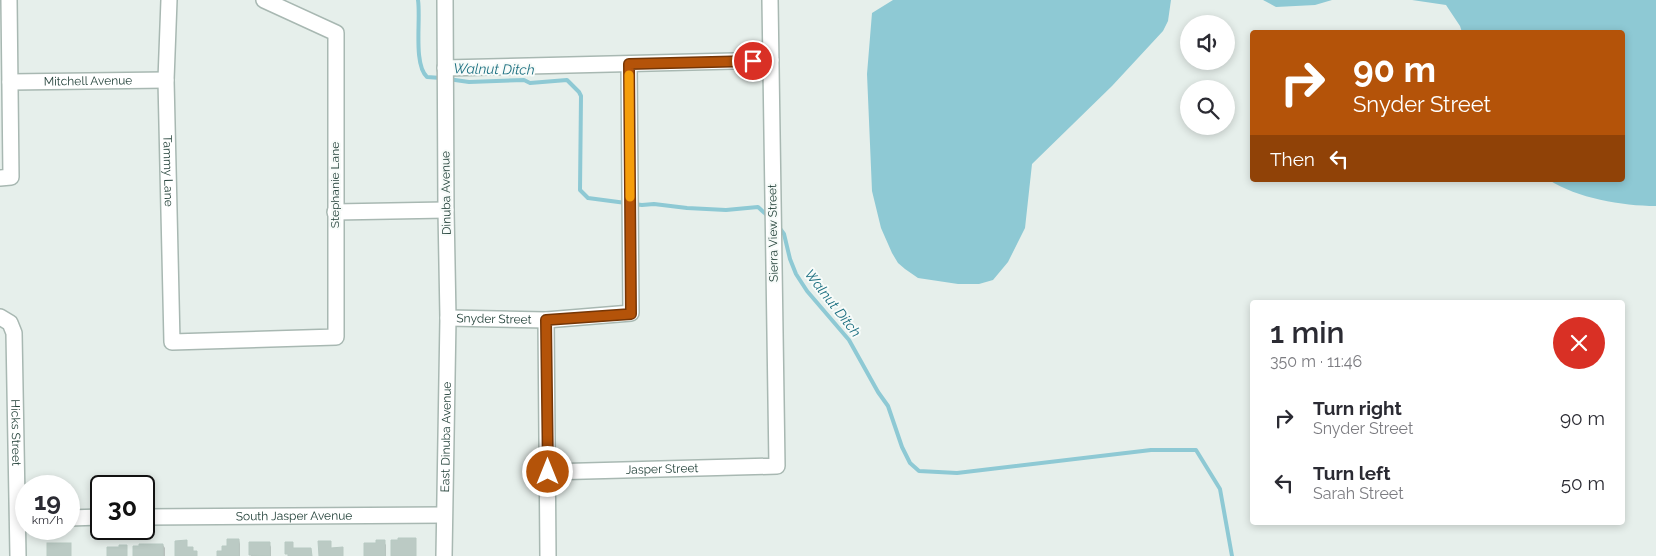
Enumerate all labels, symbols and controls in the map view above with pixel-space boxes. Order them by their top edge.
map controls [1180,15,1235,135]
button: sound [1180,15,1235,70]
pin [732,40,774,82]
icon: arrive [739,47,767,75]
text: 90 m [1353,49,1436,90]
icon: right [1270,50,1335,115]
water label: Walnut Ditch [453,60,535,78]
street label: Mitchell Avenue [44,73,132,89]
button: search [1180,80,1235,135]
text: Snyder Street [1353,91,1491,117]
street label: Tammy Lane [160,135,176,207]
street label: Stephanie Lane [328,142,342,228]
icon: left [1325,145,1353,173]
text: Then [1270,148,1315,170]
street label: Dinuba Avenue [438,151,454,235]
street label: Sierra View Street [765,184,781,282]
water label: Walnut Ditch [802,266,864,340]
street label: Snyder Street [456,311,532,327]
text: 1 min [1270,315,1345,350]
button: close [1553,317,1605,369]
text: 350 m · 11:46 [1270,352,1362,371]
street label: East Dinuba Avenue [438,381,454,493]
text: Turn right [1313,397,1402,419]
street label: Hicks Street [8,399,23,466]
icon: right [1270,404,1298,432]
text: 90 m [1560,407,1605,429]
text: Snyder Street [1313,419,1413,438]
position arrow [521,445,573,497]
street label: Jasper Street [625,461,699,477]
text: Turn left [1313,462,1390,484]
icon: left [1270,469,1298,497]
text: 50 m [1561,472,1605,494]
speed limit sign: 30 [90,475,155,540]
text: Sarah Street [1313,484,1404,503]
text: 19 [34,486,61,516]
street label: South Jasper Avenue [236,509,352,523]
text: km/h [32,513,63,527]

